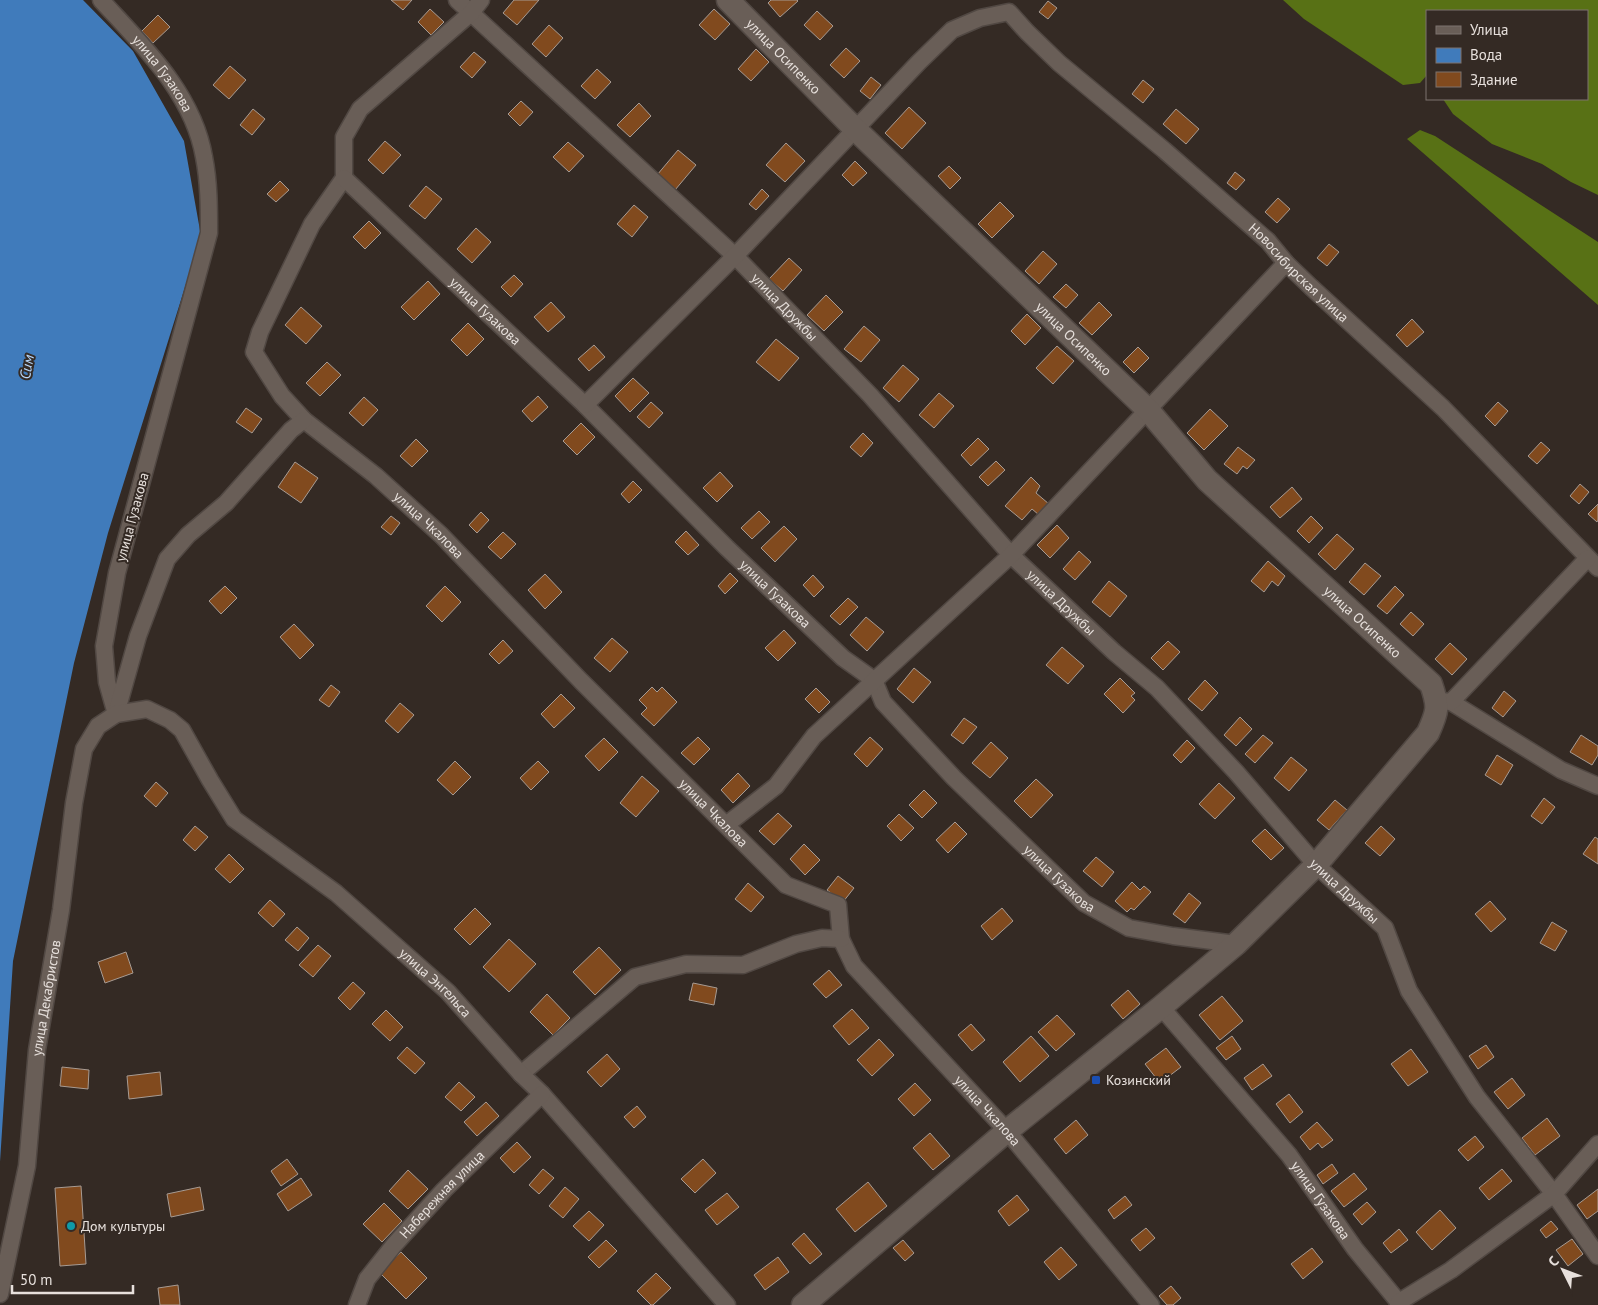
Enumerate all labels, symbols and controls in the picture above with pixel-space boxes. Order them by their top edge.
legend [1426,10,1588,100]
street label: улица Осипенко [742,15,825,98]
text: Улица [1470,20,1508,39]
street label: улица Гузакова [128,31,197,115]
text: Вода [1470,45,1502,64]
text: Здание [1470,70,1518,89]
street label: Новосибирская улица [1245,219,1353,326]
street label: улица Дружбы [747,269,822,345]
street label: улица Гузакова [446,273,525,349]
street label: улица Осипенко [1032,298,1116,380]
water label: Сим [15,352,38,381]
street label: улица Гузакова [111,470,153,564]
street label: улица Чкалова [390,487,468,562]
street label: улица Гузакова [736,556,815,632]
street label: улица Дружбы [1023,566,1100,639]
street label: улица Осипенко [1320,582,1405,662]
street label: улица Чкалова [675,775,752,851]
street label: улица Гузакова [1020,841,1098,916]
street label: улица Дружбы [1305,855,1383,927]
street label: улица Декабристов [28,939,65,1057]
street label: улица Энгельса [395,944,475,1021]
street label: улица Чкалова [951,1071,1025,1150]
place label: Козинский [1106,1071,1171,1089]
marker: Козинский [1090,1074,1102,1086]
street label: Набережная улица [395,1146,488,1242]
street label: улица Гузакова [1287,1158,1355,1243]
place label: Дом культуры [81,1217,165,1235]
marker: Дом культуры [65,1220,77,1232]
north arrow [1538,1245,1588,1295]
text: С [1544,1252,1563,1270]
scale bar [12,1262,134,1294]
text: 50 m [20,1270,53,1289]

